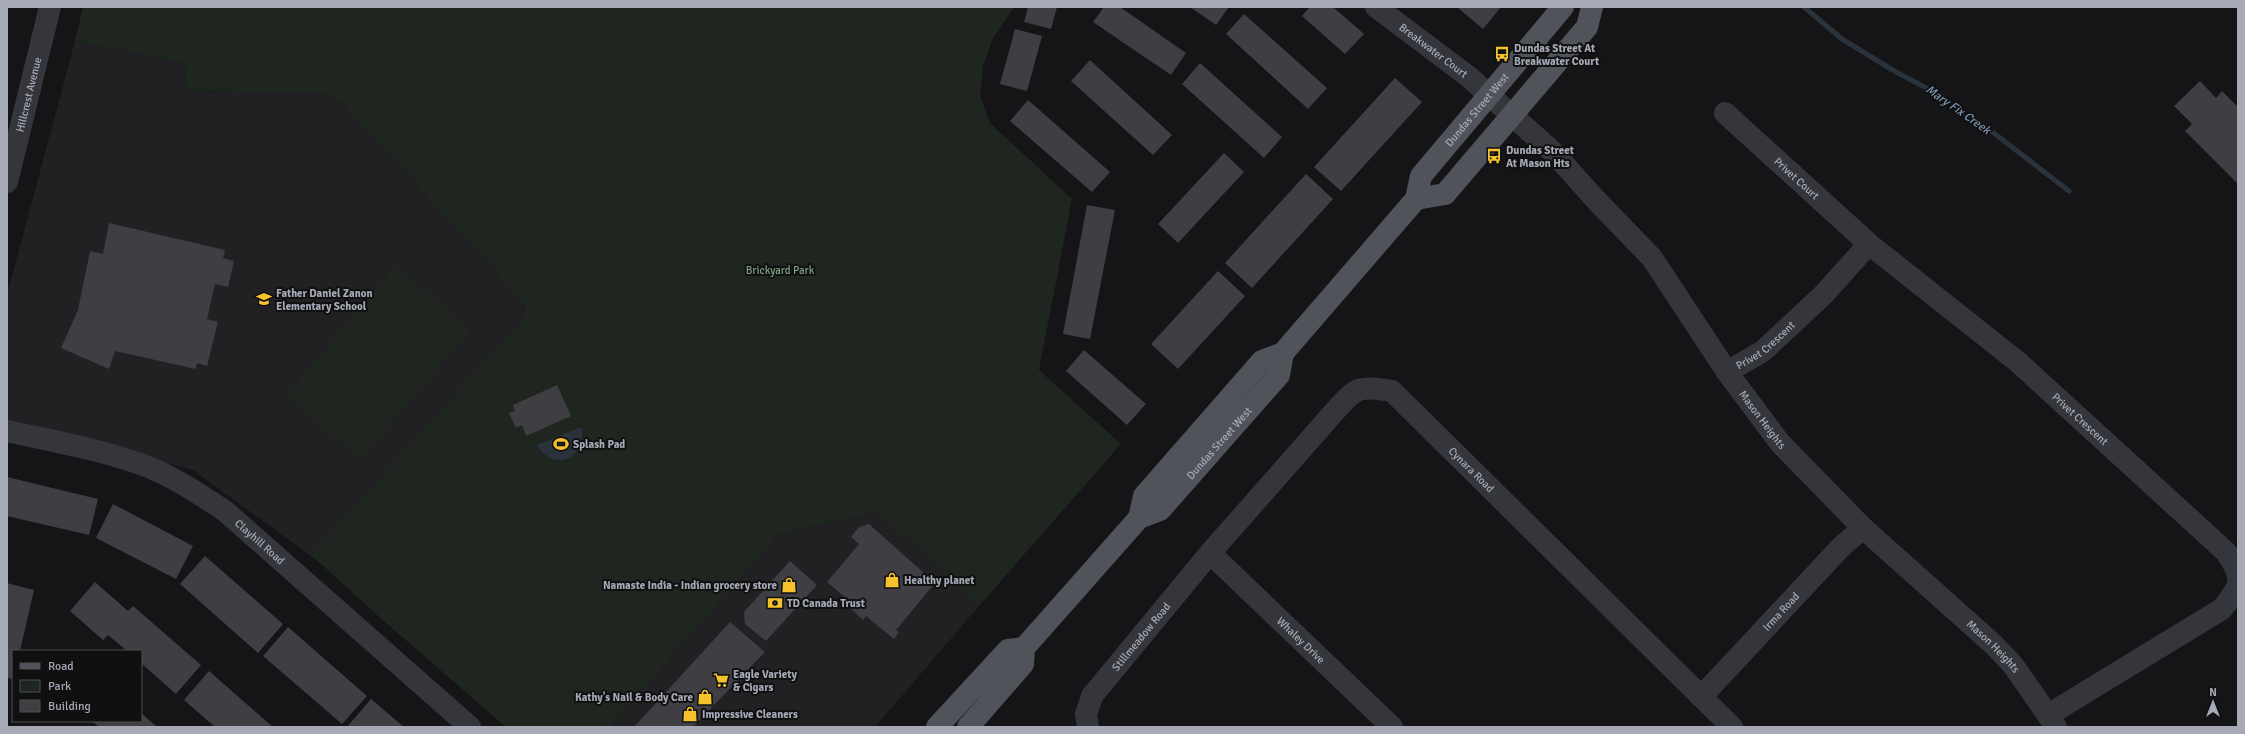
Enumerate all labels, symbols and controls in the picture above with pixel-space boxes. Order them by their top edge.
street label: Breakwater Court [1397,20,1471,80]
place label: Dundas Street At Breakwater Court [1514,42,1599,68]
bus stop icon: Dundas Street At Breakwater Court [1493,45,1511,63]
street label: Hillcrest Avenue [13,56,44,133]
street label: Dundas Street West [1442,70,1511,149]
water label: Mary Fix Creek [1923,82,1994,138]
place label: Dundas Street At Mason Hts [1506,144,1574,170]
bus stop icon: Dundas Street At Mason Hts [1485,147,1503,165]
street label: Privet Court [1772,155,1822,202]
park label: Brickyard Park [746,264,815,277]
place label: Father Daniel Zanon Elementary School [276,287,373,313]
school or university icon: Father Daniel Zanon Elementary School [255,290,273,308]
street label: Privet Crescent [1734,318,1797,372]
street label: Mason Heights [1736,388,1789,452]
street label: Privet Crescent [2050,390,2111,448]
street label: Dundas Street West [1184,404,1254,482]
sports icon: Splash Pad [552,435,570,453]
place label: Splash Pad [573,438,625,451]
street label: Cynara Road [1446,444,1497,495]
street label: Clayhill Road [232,516,287,567]
shop icon: Healthy planet [883,571,901,589]
place label: Healthy planet [904,574,974,587]
shop icon: Namaste India - Indian grocery store [780,576,798,594]
place label: Namaste India - Indian grocery store [603,579,778,592]
street label: Irma Road [1760,589,1802,633]
bank icon: TD Canada Trust [766,594,784,612]
place label: TD Canada Trust [787,597,865,610]
street label: Stillmeadow Road [1109,600,1173,674]
street label: Whaley Drive [1274,614,1328,666]
street label: Mason Heights [1964,617,2023,675]
legend [12,650,142,722]
text: Road [48,659,74,674]
place label: Eagle Variety & Cigars [733,668,797,694]
supermarket icon: Eagle Variety & Cigars [712,671,730,689]
text: Park [48,679,71,694]
north arrow [2193,682,2233,722]
text: N [2209,686,2217,699]
shop icon: Kathy's Nail & Body Care [696,688,714,706]
place label: Kathy's Nail & Body Care [575,691,694,704]
text: Building [48,699,91,714]
shop icon: Impressive Cleaners [681,705,699,723]
place label: Impressive Cleaners [702,708,798,721]

